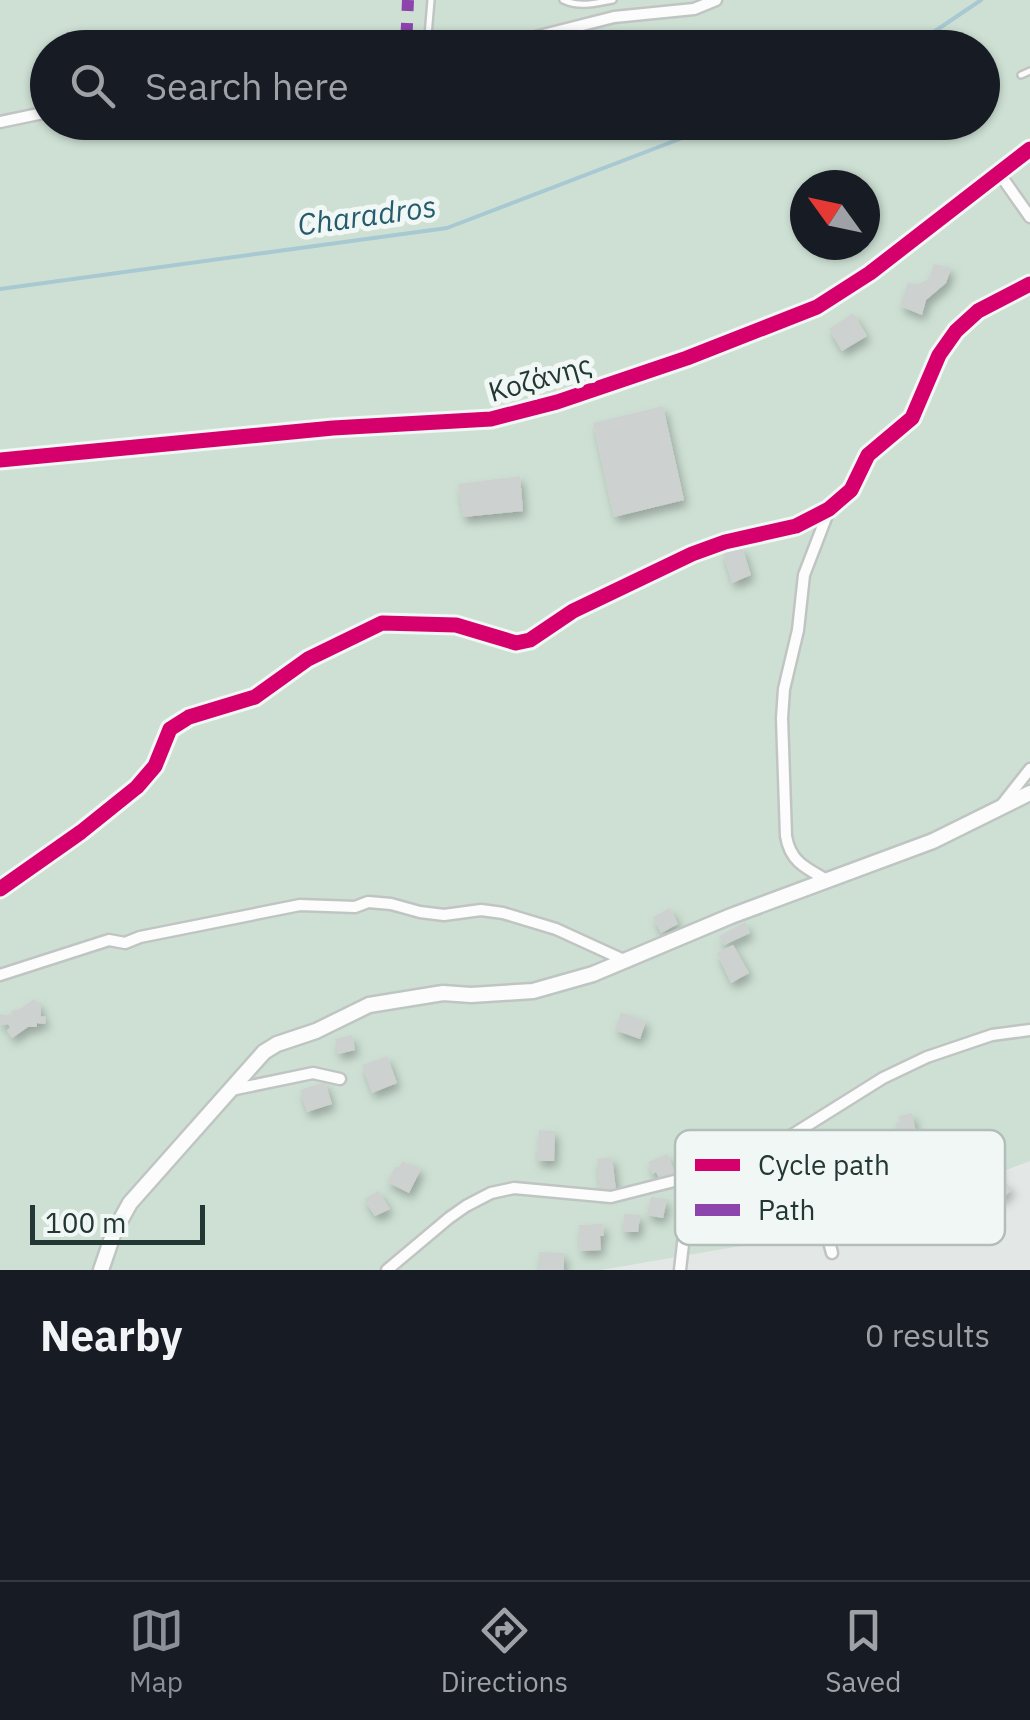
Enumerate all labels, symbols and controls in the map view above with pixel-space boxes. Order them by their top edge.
search box [30,30,1000,140]
icon: search [65,58,120,113]
text: Search here [145,61,349,110]
north arrow [790,170,880,260]
water label: Charadros [295,185,439,244]
street label: Κοζάνης [484,345,596,410]
legend [675,1130,1005,1245]
text: Cycle path [758,1146,890,1183]
text: Path [758,1191,815,1228]
scale bar [30,1200,205,1244]
text: 100 m [45,1204,126,1241]
text: Nearby [40,1308,182,1363]
text: 0 results [865,1314,990,1356]
tab: Map [129,1603,184,1700]
tab: Directions [441,1603,568,1700]
tab: Saved [825,1603,901,1700]

